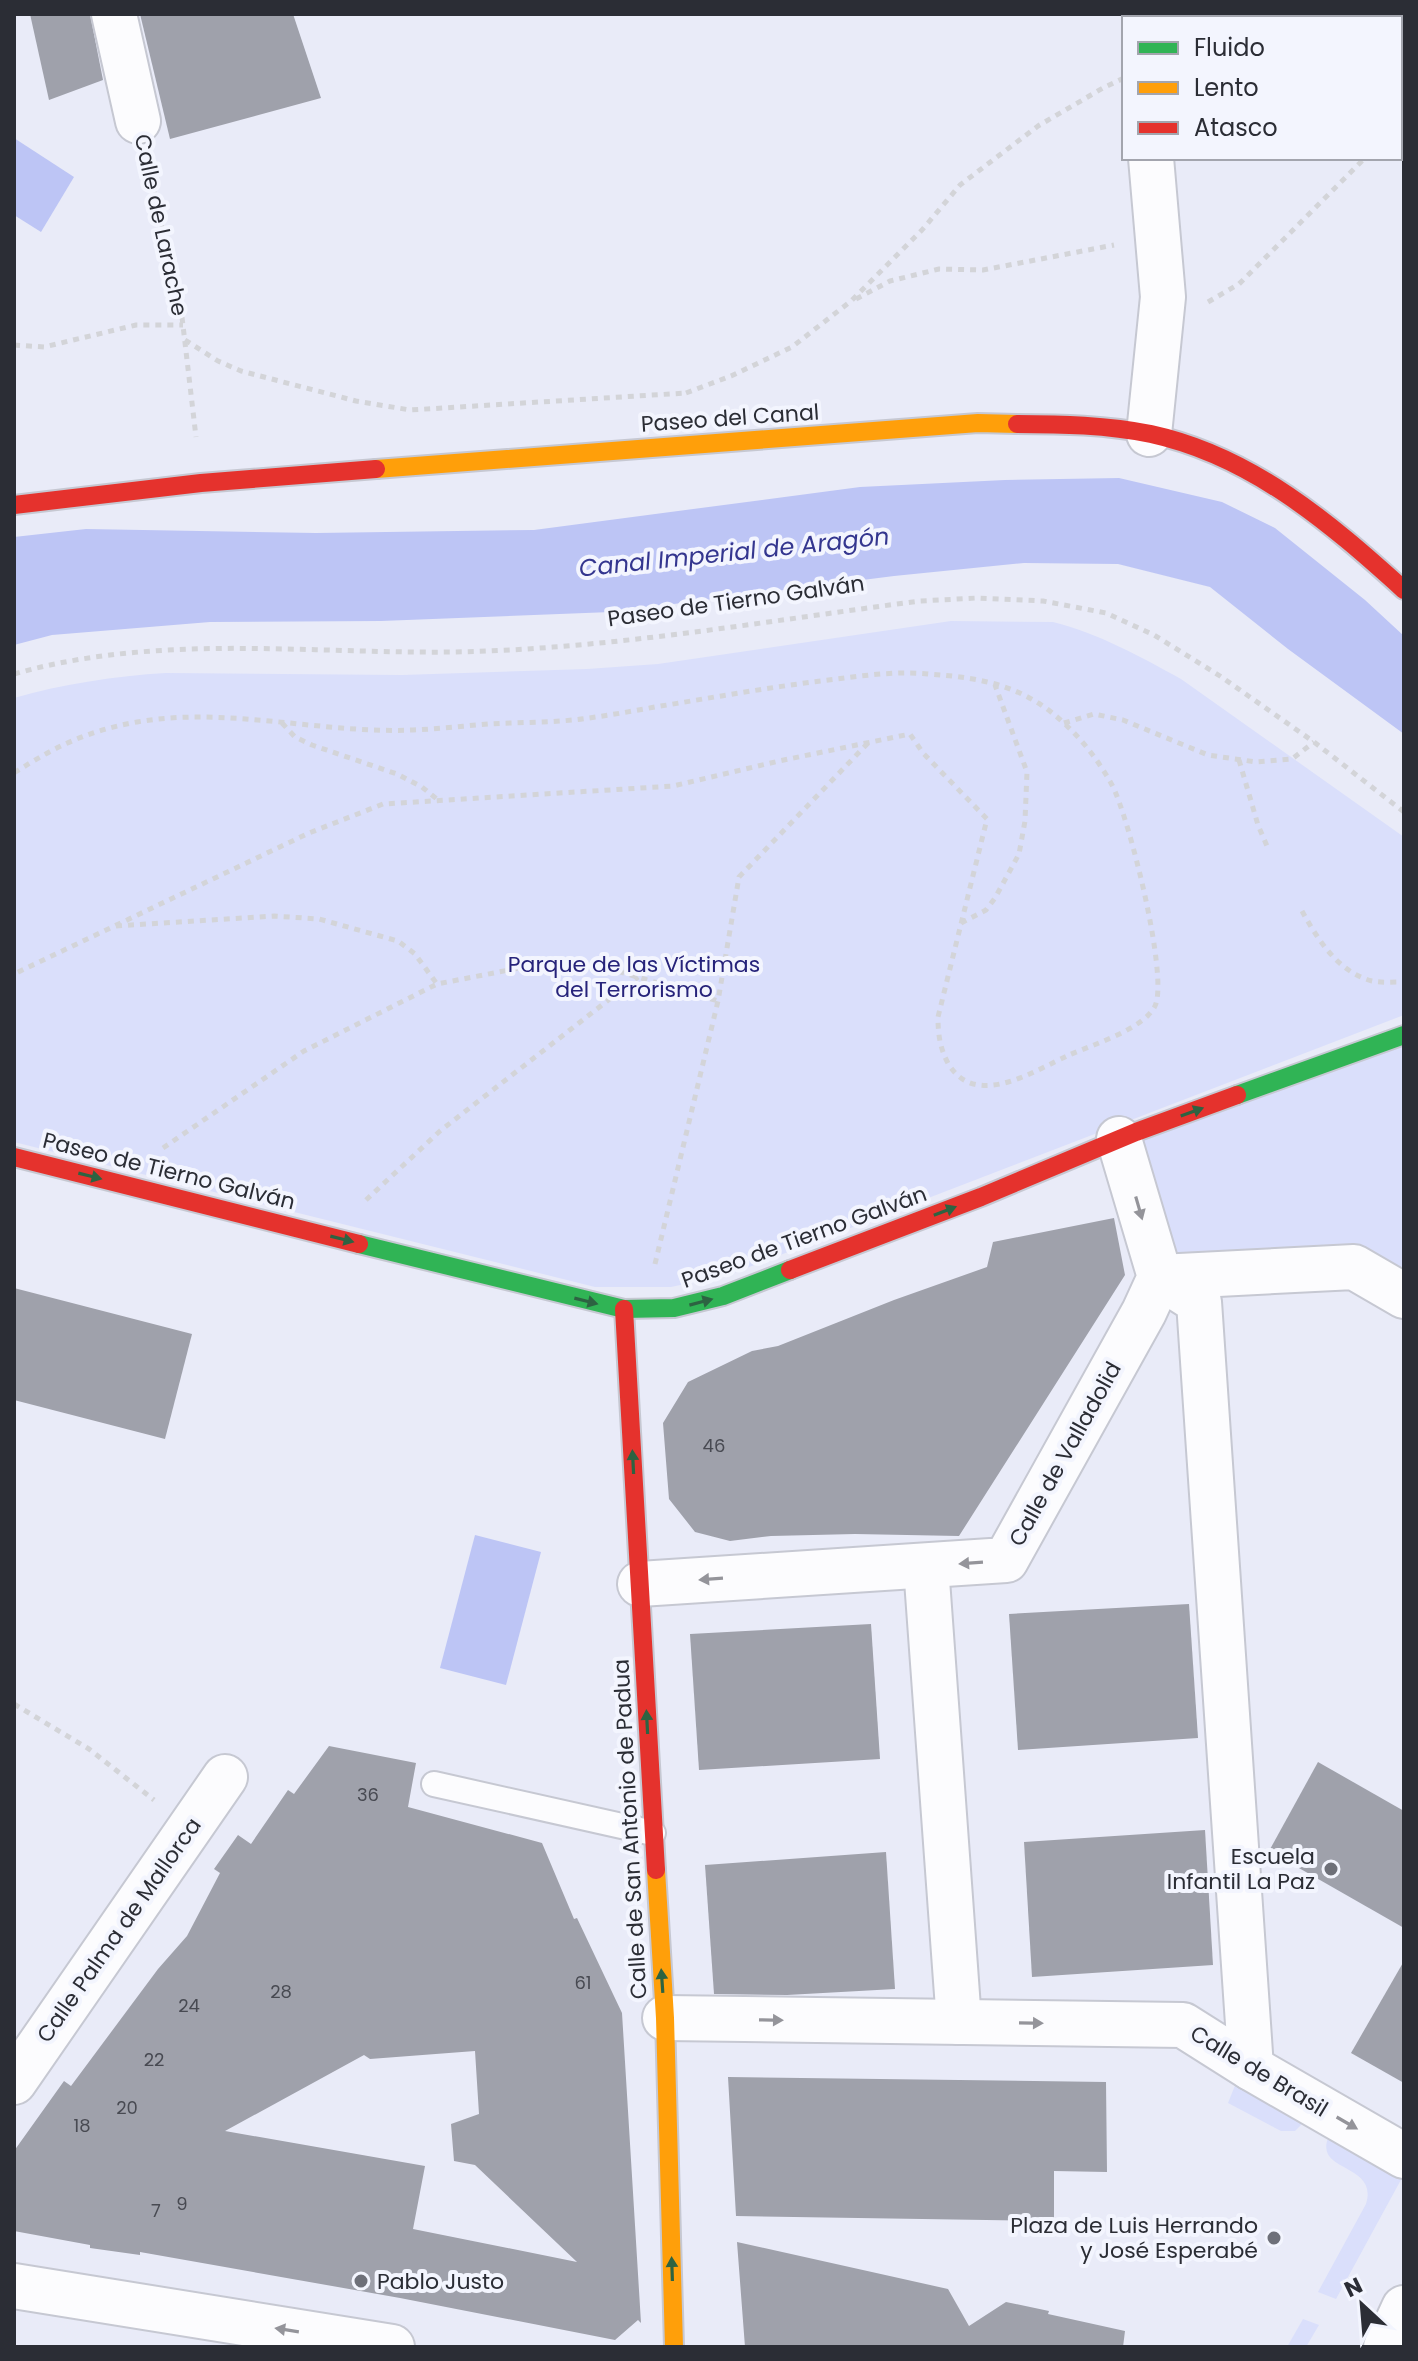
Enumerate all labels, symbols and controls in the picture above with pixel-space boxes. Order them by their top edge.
legend [1122,16,1402,160]
text: Fluido [1194,31,1265,64]
text: Lento [1194,71,1259,104]
text: Atasco [1194,111,1278,144]
street label: Calle de Larache [127,131,195,319]
street label: Paseo del Canal [640,396,820,440]
water label: Canal Imperial de Aragón [577,519,891,585]
street label: Paseo de Tierno Galván [606,568,866,634]
park label: Parque de las Víctimas del Terrorismo [508,949,760,1005]
one-way arrow [1181,1105,1205,1118]
street label: Paseo de Tierno Galván [40,1125,298,1217]
one-way arrow [77,1170,102,1182]
street label: Paseo de Tierno Galván [677,1178,931,1296]
one-way arrow [1133,1197,1146,1221]
one-way arrow [933,1204,957,1217]
one-way arrow [329,1234,354,1246]
one-way arrow [689,1295,714,1307]
one-way arrow [573,1296,598,1308]
street label: Calle de Valladolid [1001,1356,1129,1552]
house number: 46 [703,1433,725,1458]
one-way arrow [626,1449,639,1474]
one-way arrow [958,1557,983,1570]
one-way arrow [698,1573,723,1586]
street label: Calle de San Antonio de Padua [606,1658,654,2000]
one-way arrow [641,1709,654,1734]
house number: 36 [357,1782,379,1807]
street label: Calle Palma de Mallorca [29,1811,209,2049]
place label: Escuela Infantil La Paz [1167,1841,1315,1897]
marker: Escuela Infantil La Paz [1322,1860,1340,1878]
one-way arrow [655,1968,668,1993]
house number: 61 [574,1970,592,1995]
house number: 28 [270,1979,292,2004]
house number: 24 [178,1993,200,2018]
one-way arrow [759,2014,784,2026]
one-way arrow [1019,2017,1044,2029]
street label: Calle de Brasil [1184,2018,1334,2124]
house number: 22 [144,2047,164,2072]
house number: 20 [116,2095,138,2120]
house number: 18 [73,2113,91,2138]
one-way arrow [1336,2116,1358,2130]
house number: 9 [176,2191,188,2216]
house number: 7 [151,2198,161,2223]
place label: Plaza de Luis Herrando y José Esperabé [1010,2210,1258,2266]
marker: Plaza de Luis Herrando y José Esperabé [1265,2229,1283,2247]
one-way arrow [665,2256,678,2281]
north arrow [1322,2265,1402,2345]
place label: Pablo Justo [377,2266,504,2297]
text: N [1339,2270,1368,2305]
marker: Pablo Justo [352,2272,370,2290]
one-way arrow [274,2323,299,2336]

